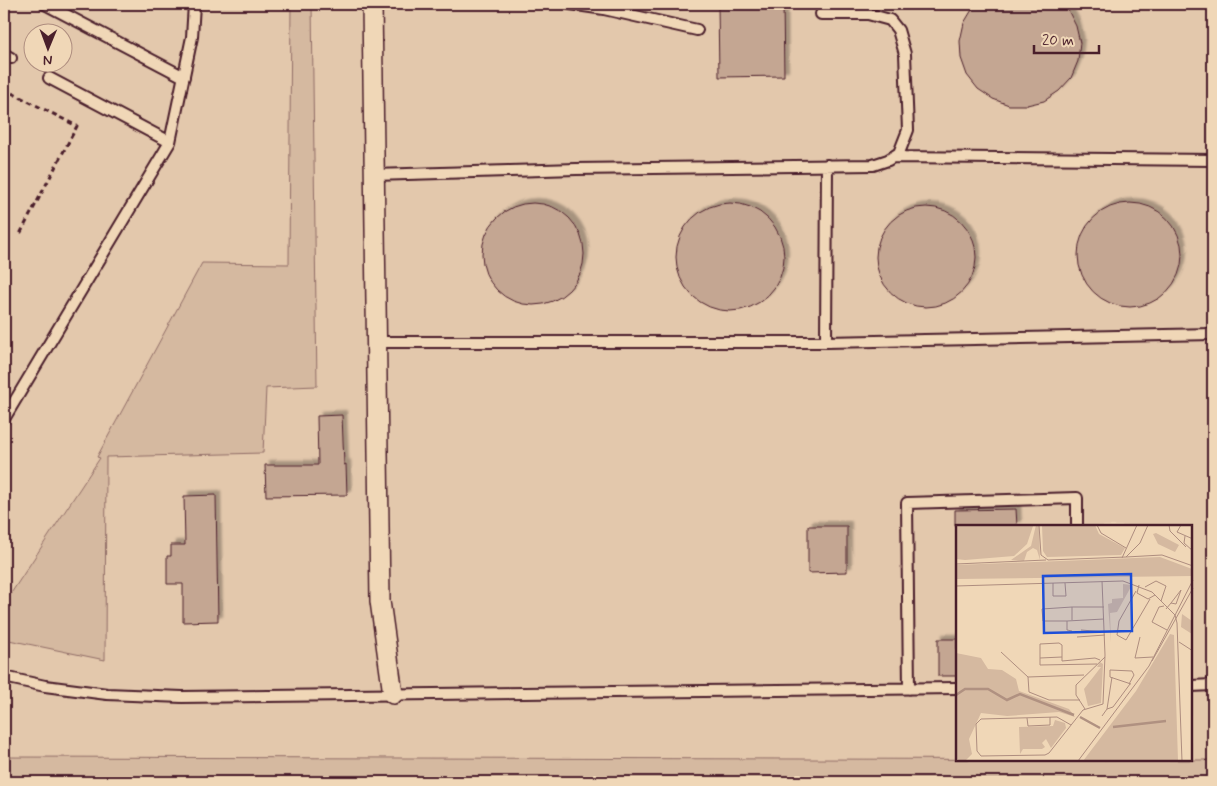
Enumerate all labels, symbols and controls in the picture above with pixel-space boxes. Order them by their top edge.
north arrow [22,22,72,72]
scale bar [1034,22,1100,54]
text: 20 m [1042,31,1074,51]
text: N [43,51,53,69]
inset map [956,525,1192,761]

